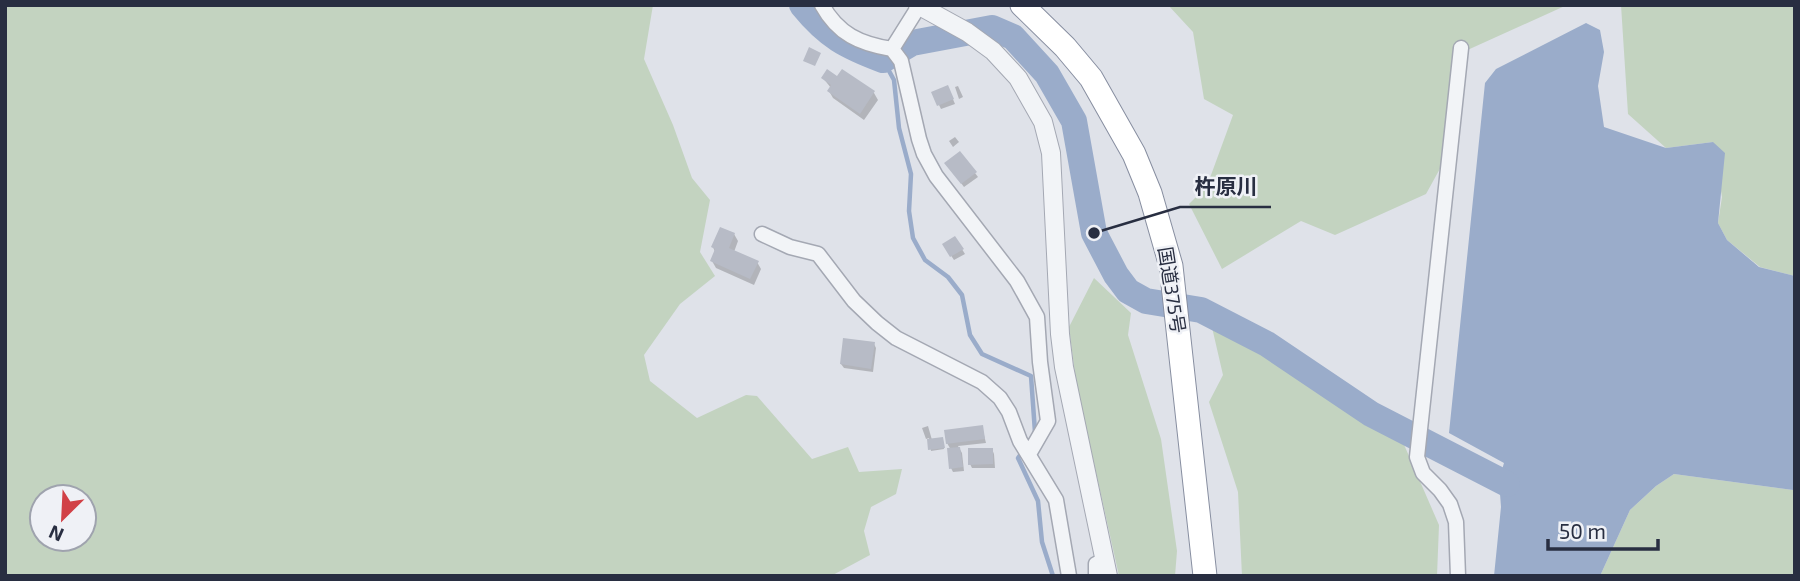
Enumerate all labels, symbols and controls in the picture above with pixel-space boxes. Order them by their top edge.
callout: 杵原川 [1180,165,1271,207]
text: 杵原川 [1195,173,1258,198]
street label: 国道375号 [1154,245,1191,335]
north arrow [28,483,98,553]
scale bar [1548,508,1658,552]
text: 50 m [1559,518,1606,543]
text: N [45,521,67,547]

